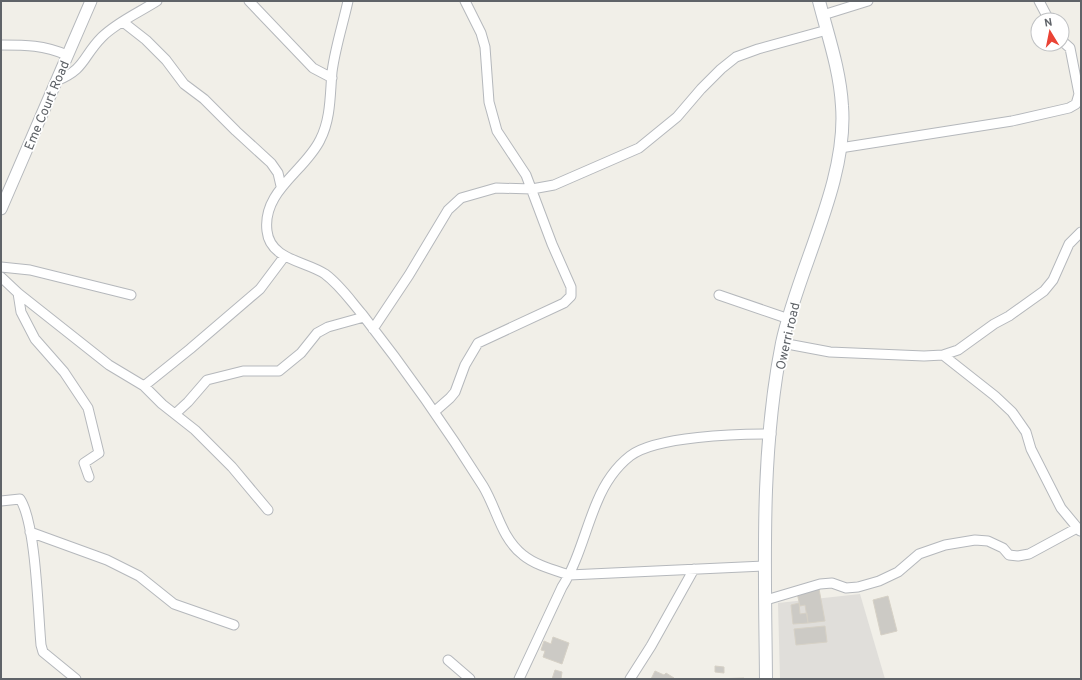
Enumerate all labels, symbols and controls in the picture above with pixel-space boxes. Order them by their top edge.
north arrow [1030,12,1070,52]
text: N [1043,16,1054,31]
street label: Eme Court Road [22,59,74,153]
street label: Owerri road [773,301,804,372]

